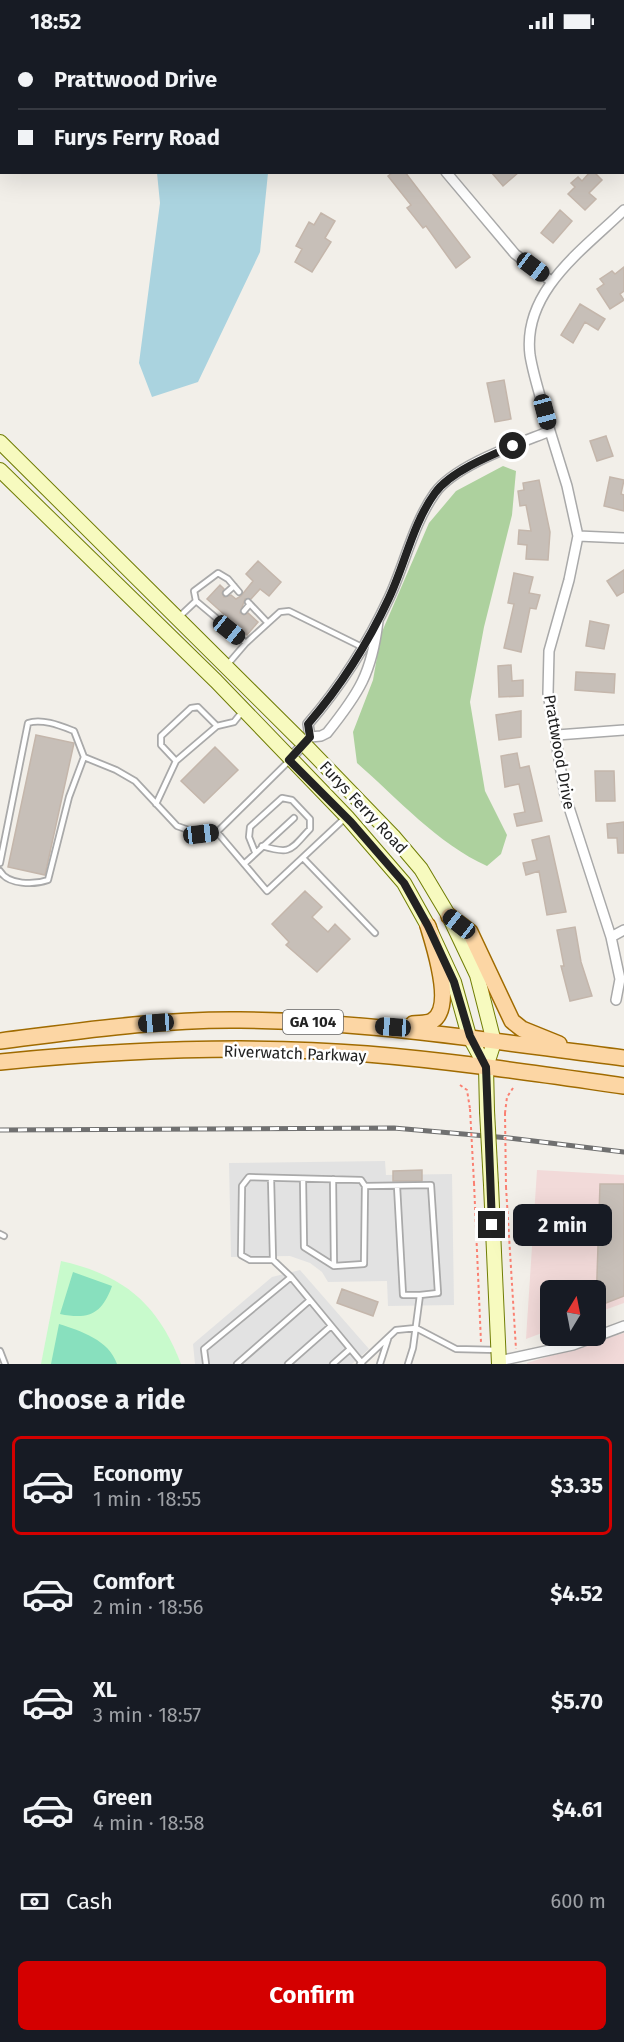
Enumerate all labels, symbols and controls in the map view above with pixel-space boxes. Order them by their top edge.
text: 18:52 [30,8,81,35]
text: Prattwood Drive [54,66,217,93]
text: Furys Ferry Road [54,124,220,151]
car [513,249,553,285]
car [532,392,558,432]
route start [499,432,526,459]
car [209,612,249,648]
street label: Prattwood Drive [540,693,579,811]
street label: Furys Ferry Road [316,757,411,858]
car [182,823,220,845]
car [439,906,479,942]
road number: GA 104 [283,1010,343,1034]
car [137,1013,175,1033]
car [374,1017,412,1037]
street label: Riverwatch Parkway [223,1042,367,1065]
callout: 2 min [513,1204,612,1246]
route end [478,1211,505,1238]
text: 2 min [538,1213,587,1237]
north arrow [540,1280,606,1346]
map controls [540,1280,606,1346]
text: Choose a ride [18,1384,185,1416]
icon: car [21,1459,75,1513]
text: Economy [93,1460,182,1487]
text: $3.35 [551,1472,603,1499]
text: 1 min · 18:55 [93,1487,201,1511]
icon: car [21,1567,75,1621]
text: Comfort [93,1568,174,1595]
text: $4.52 [550,1580,603,1607]
text: 2 min · 18:56 [93,1595,203,1619]
icon: car [21,1675,75,1729]
text: XL [93,1676,117,1703]
text: $5.70 [551,1688,603,1715]
text: 3 min · 18:57 [93,1703,201,1727]
icon: car [21,1783,75,1837]
text: Green [93,1784,152,1811]
text: $4.61 [552,1796,603,1823]
text: 4 min · 18:58 [93,1811,204,1835]
icon: cash [18,1885,51,1918]
text: Cash [66,1888,113,1915]
text: 600 m [551,1889,606,1913]
button: Confirm [18,1961,606,2030]

